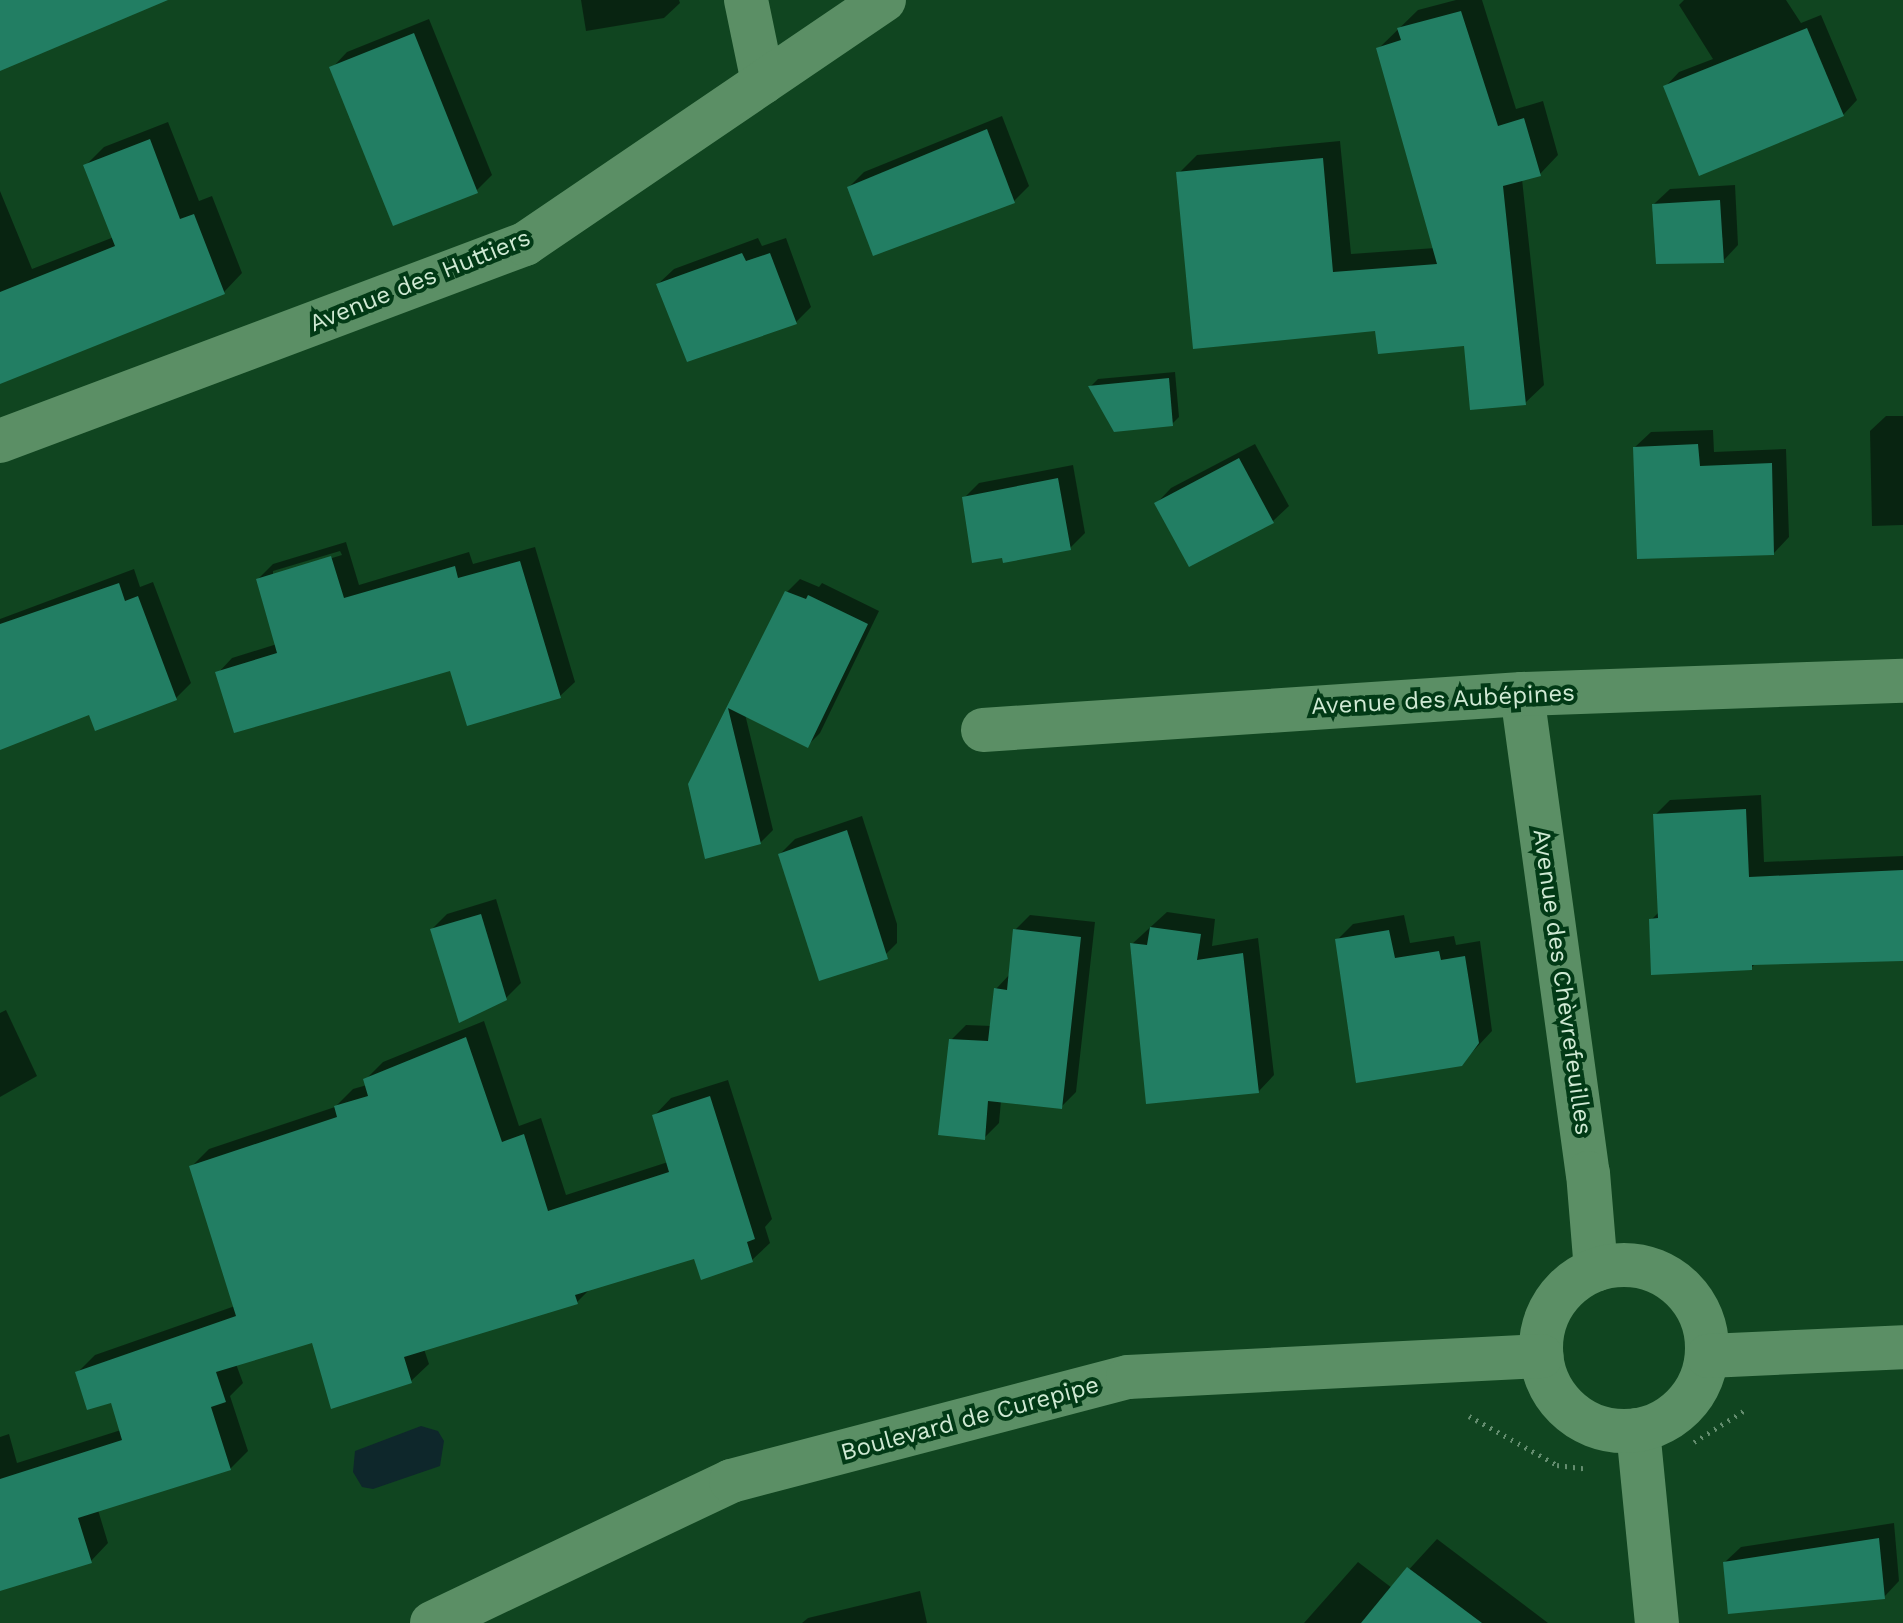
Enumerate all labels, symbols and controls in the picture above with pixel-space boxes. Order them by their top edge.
street label: Avenue des Huttiers [305,223,535,339]
street label: Avenue des Aubépines [1310,679,1576,721]
street label: Avenue des Chèvrefeuilles [1526,827,1598,1137]
street label: Boulevard de Curepipe [838,1371,1102,1467]

